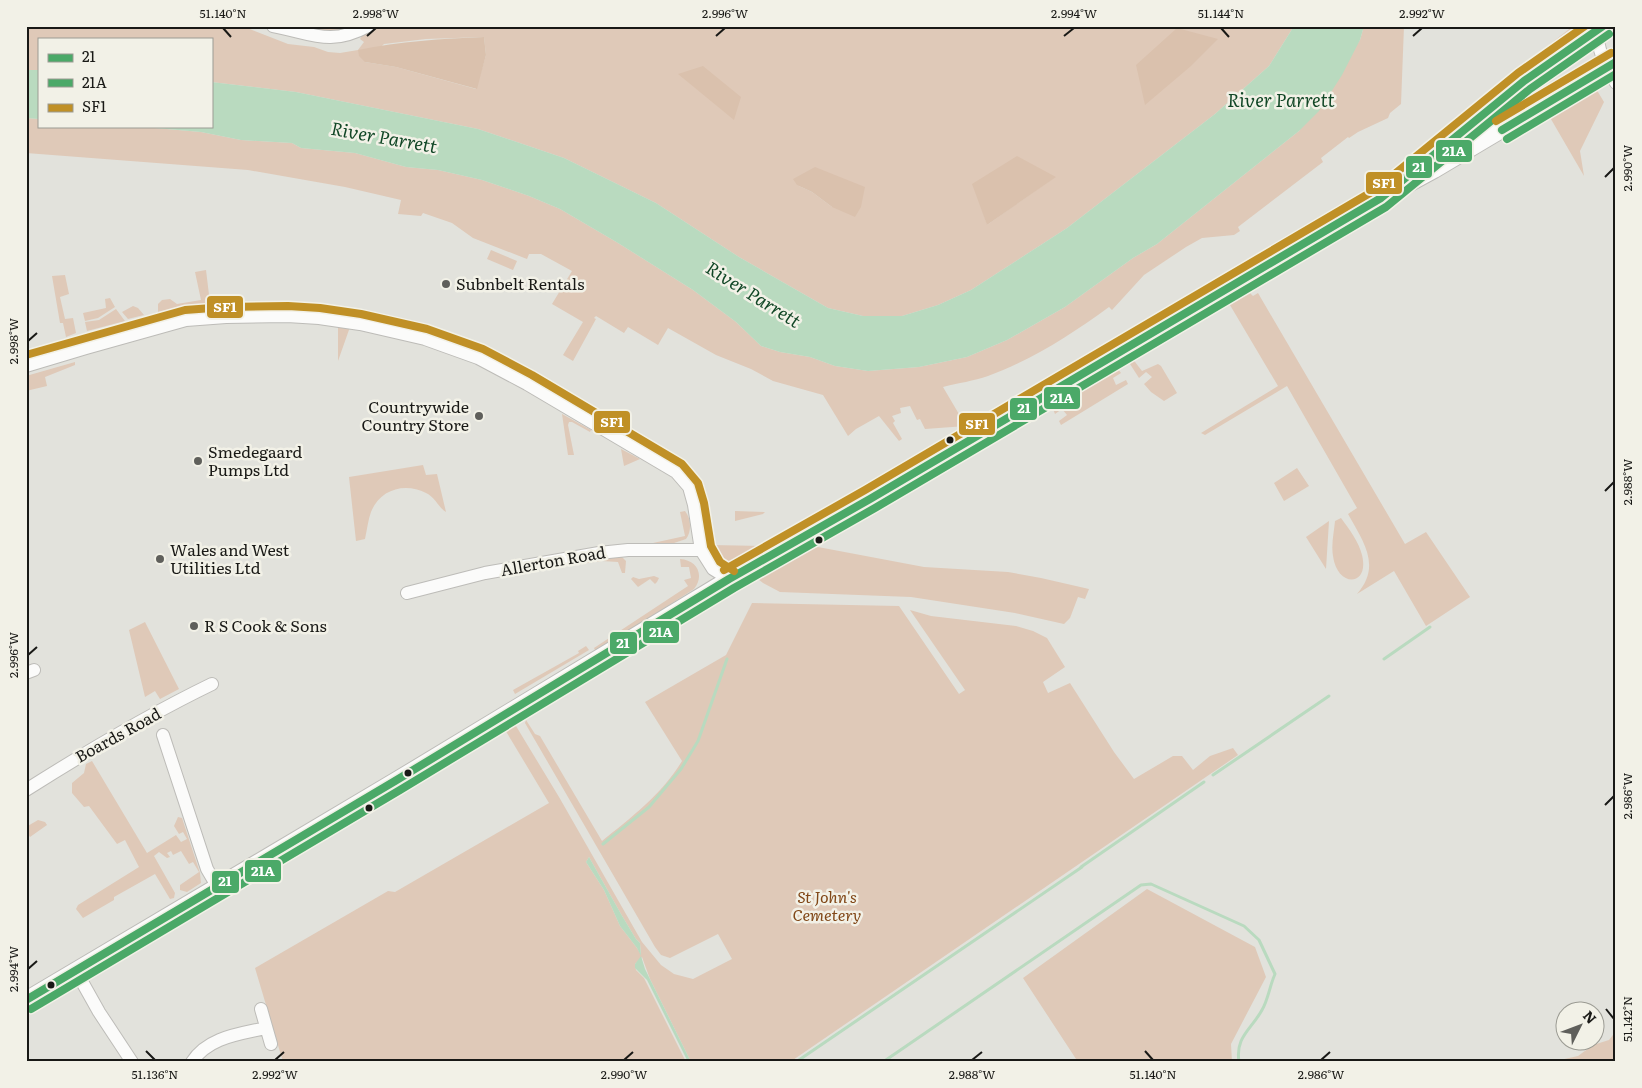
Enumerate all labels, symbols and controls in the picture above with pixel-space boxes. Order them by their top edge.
text: 51.140°N [200,4,246,22]
text: 2.998°W [353,4,399,22]
text: 2.996°W [702,4,748,22]
text: 2.994°W [1051,4,1097,22]
text: 51.144°N [1198,4,1244,22]
text: 2.992°W [1399,4,1445,22]
legend [38,38,212,128]
text: 21 [82,44,96,67]
text: 21A [82,70,107,93]
water label: River Parrett [1227,86,1335,113]
text: SF1 [82,94,106,117]
water label: River Parrett [329,114,440,159]
line badge: 21A [1435,139,1473,163]
text: 21A [1442,140,1466,160]
text: 2.990°W [1618,145,1636,191]
line badge: 21 [1405,155,1433,179]
text: 21 [1412,156,1426,176]
line badge: SF1 [1365,171,1403,195]
text: SF1 [1372,172,1396,192]
water label: River Parrett [701,254,807,334]
place label: Subnbelt Rentals [456,271,584,295]
marker: Subnbelt Rentals [440,278,452,290]
line badge: SF1 [206,295,244,319]
text: SF1 [213,296,237,316]
text: 2.998°W [4,318,22,364]
line badge: 21A [1043,386,1081,410]
text: 21A [1050,387,1074,407]
place label: Countrywide Country Store [361,394,469,436]
line badge: 21 [1009,397,1038,421]
text: 21 [1017,397,1031,417]
marker: Countrywide Country Store [473,410,485,422]
line badge: SF1 [593,410,631,434]
text: SF1 [600,411,624,431]
line badge: SF1 [958,412,996,436]
text: SF1 [965,413,989,433]
unlabelled marker [945,435,955,445]
place label: Smedegaard Pumps Ltd [208,439,302,481]
marker: Smedegaard Pumps Ltd [192,455,204,467]
text: 2.988°W [1618,459,1636,505]
unlabelled marker [814,535,824,545]
place label: Wales and West Utilities Ltd [170,537,290,579]
street label: Allerton Road [498,539,607,581]
marker: Wales and West Utilities Ltd [154,553,166,565]
place label: R S Cook & Sons [204,613,327,637]
marker: R S Cook & Sons [188,620,200,632]
line badge: 21A [642,620,680,644]
text: 21A [649,621,673,641]
line badge: 21 [609,631,638,655]
text: 2.996°W [4,632,22,678]
text: 21 [616,632,630,652]
street label: Boards Road [70,701,165,768]
unlabelled marker [403,768,413,778]
text: 2.986°W [1618,773,1636,819]
unlabelled marker [364,803,374,813]
line badge: 21A [244,859,282,883]
text: 21A [251,860,275,880]
line badge: 21 [211,870,240,894]
text: 21 [218,870,232,890]
park label: St John's Cemetery [793,884,861,926]
text: 2.994°W [4,946,22,992]
unlabelled marker [46,980,56,990]
text: 51.142°N [1618,996,1636,1042]
north arrow [1554,1000,1604,1050]
text: N [1579,1006,1602,1028]
text: 51.136°N [132,1065,178,1083]
text: 2.992°W [252,1065,298,1083]
text: 2.990°W [601,1065,647,1083]
text: 2.988°W [949,1065,995,1083]
text: 51.140°N [1130,1065,1176,1083]
text: 2.986°W [1298,1065,1344,1083]

